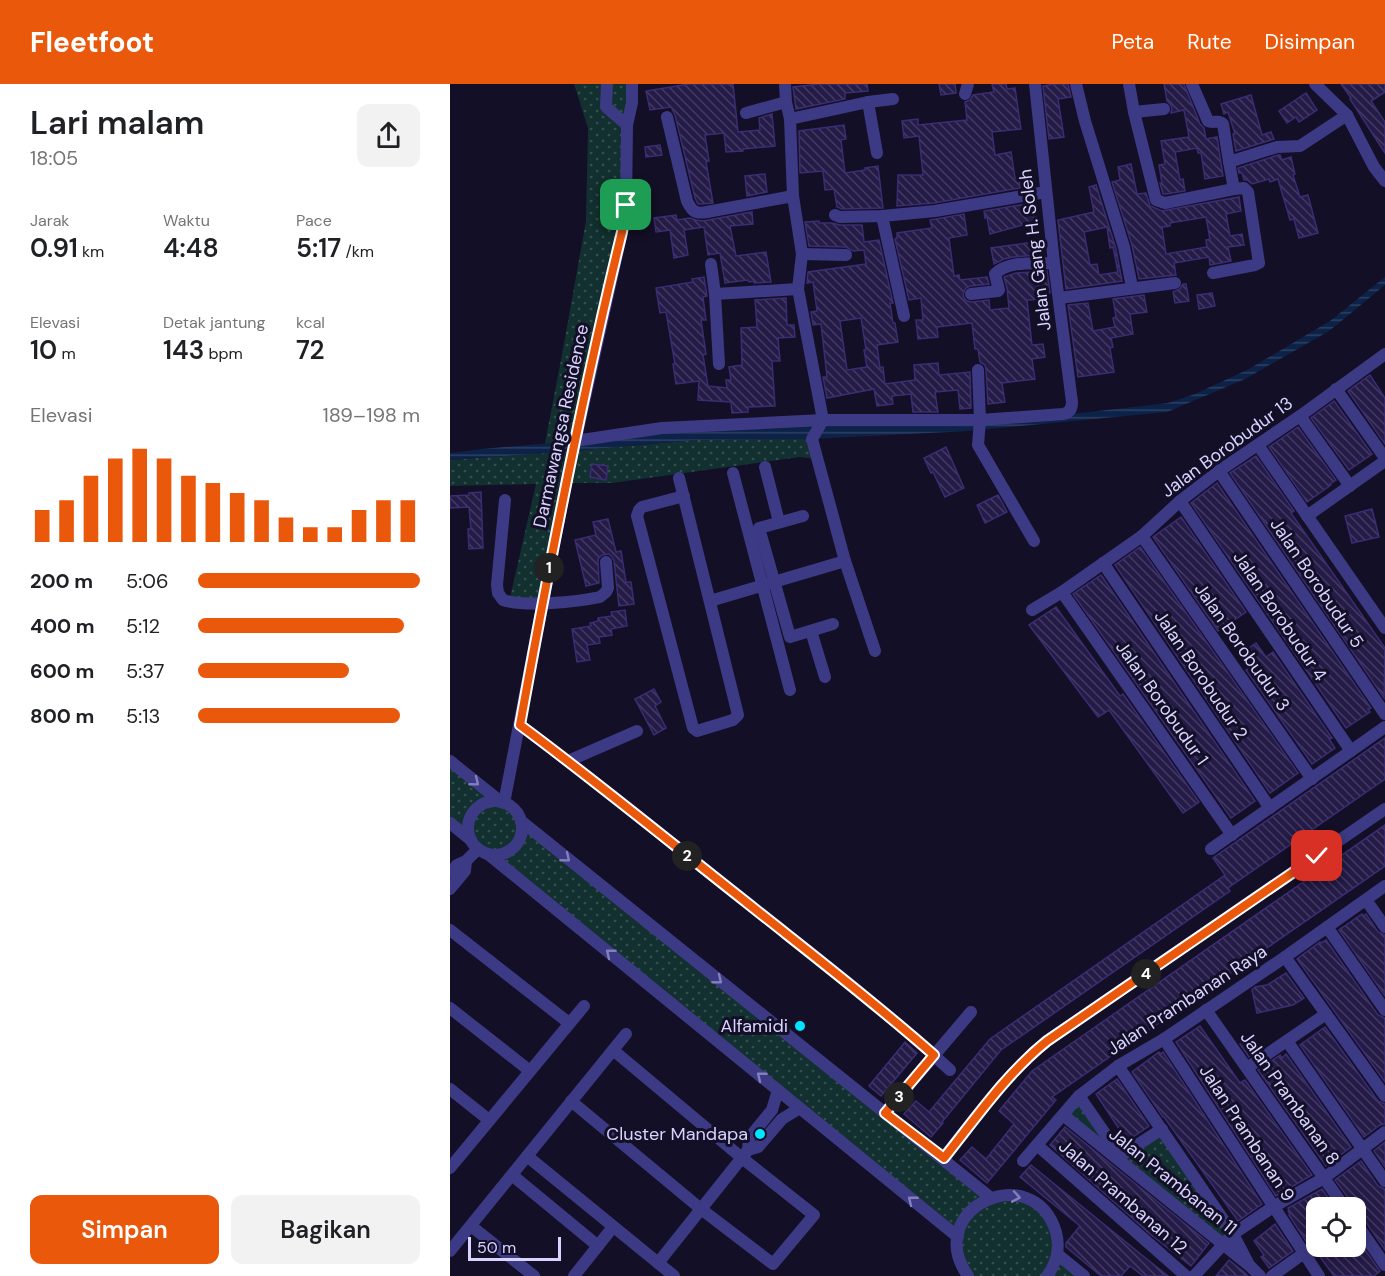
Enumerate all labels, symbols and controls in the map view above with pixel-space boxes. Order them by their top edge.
text: Fleetfoot [30,24,154,61]
text: Peta [1111,28,1154,56]
text: Rute [1187,28,1232,56]
text: Disimpan [1265,28,1355,56]
text: Lari malam [30,101,204,144]
button: share [357,104,420,167]
text: 18:05 [30,145,78,171]
street label: Jalan Gang H. Soleh [1013,168,1057,332]
pin [600,179,651,230]
icon: arrive [609,188,642,221]
text: Jarak [30,210,69,231]
text: Waktu [163,210,210,231]
text: Pace [296,210,332,231]
text: 0.91 [30,231,78,265]
text: 4:48 [163,231,219,265]
text: 5:17 [296,231,341,265]
text: km [78,241,104,262]
text: /km [341,241,374,262]
text: Elevasi [30,312,80,333]
text: Detak jantung [163,312,265,333]
text: kcal [296,312,325,333]
street label: Darmawangsa Residence [528,322,594,530]
text: 10 [30,333,57,367]
text: 143 [163,333,204,367]
text: 72 [296,333,325,367]
text: m [57,343,76,364]
text: bpm [204,343,243,364]
street label: Jalan Borobudur 13 [1156,391,1298,503]
text: Elevasi [30,402,92,428]
text: 189–198 m [322,402,420,428]
street label: Jalan Borobudur 5 [1265,513,1369,653]
street label: Jalan Borobudur 4 [1228,546,1332,686]
pin: 1 [534,553,564,583]
text: 1 [546,557,552,578]
text: 200 m [30,568,93,594]
text: 5:06 [126,568,168,594]
street label: Jalan Borobudur 3 [1189,578,1295,716]
street label: Jalan Borobudur 2 [1149,606,1253,744]
text: 400 m [30,613,95,639]
text: 5:12 [126,613,160,639]
street label: Jalan Borobudur 1 [1110,636,1214,770]
text: 600 m [30,658,94,684]
text: 5:37 [126,658,164,684]
text: 800 m [30,703,94,729]
text: 5:13 [126,703,160,729]
one-way arrow [468,774,479,785]
pin [1291,830,1342,881]
icon: check [1300,839,1333,872]
pin: 2 [672,841,702,871]
text: 2 [682,845,692,866]
one-way arrow [559,850,570,861]
street label: Jalan Prambanan Raya [1102,939,1272,1061]
one-way arrow [606,950,617,961]
pin: 4 [1131,959,1161,989]
text: 4 [1141,963,1151,984]
one-way arrow [712,972,723,983]
place label: Alfamidi [721,1014,788,1038]
marker: Alfamidi [793,1019,807,1033]
street label: Jalan Prambanan 8 [1235,1026,1345,1170]
street label: Jalan Prambanan 9 [1194,1060,1300,1206]
one-way arrow [757,1073,768,1084]
pin: 3 [884,1082,914,1112]
text: 3 [894,1086,904,1107]
place label: Cluster Mandapa [606,1122,748,1146]
street label: Jalan Prambanan 11 [1104,1122,1242,1240]
marker: Cluster Mandapa [753,1127,767,1141]
street label: Jalan Prambanan 12 [1054,1134,1192,1260]
one-way arrow [1011,1190,1021,1203]
button: Simpan [30,1195,219,1264]
button: Bagikan [231,1195,420,1264]
one-way arrow [908,1196,919,1207]
map controls [1306,1197,1366,1257]
button: locate [1306,1197,1366,1257]
scale bar [468,1234,561,1262]
text: 50 m [477,1237,516,1258]

